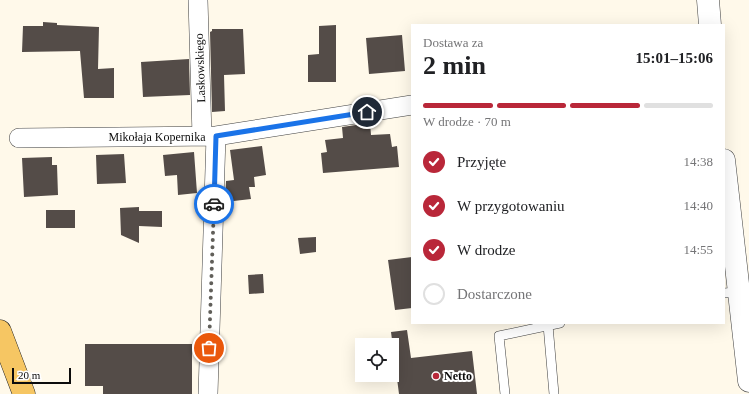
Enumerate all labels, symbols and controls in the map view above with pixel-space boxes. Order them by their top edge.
street label: Laskowskiego [192,33,208,103]
text: Dostawa za [423,35,483,50]
text: 15:01–15:06 [636,50,713,66]
text: 2 min [423,51,486,80]
pin [350,95,384,129]
icon: home [356,101,378,123]
text: W drodze · 70 m [423,114,511,129]
street label: Mikołaja Kopernika [109,130,206,144]
icon: check [423,151,445,173]
text: Przyjęte [457,154,506,170]
text: 14:38 [683,154,713,169]
courier [194,184,234,224]
icon: car [203,193,225,215]
icon: check [423,195,445,217]
text: W przygotowaniu [457,198,565,214]
text: 14:40 [683,198,713,213]
icon: check [423,239,445,261]
text: W drodze [457,242,515,258]
text: 14:55 [683,242,713,257]
text: Dostarczone [457,286,532,302]
pin [192,331,226,365]
icon: bag [198,337,220,359]
map controls [355,338,399,382]
button: locate [355,338,399,382]
scale bar [12,366,71,385]
text: 20 m [18,369,40,381]
place label: Netto [444,369,472,383]
marker: Netto [431,371,441,381]

